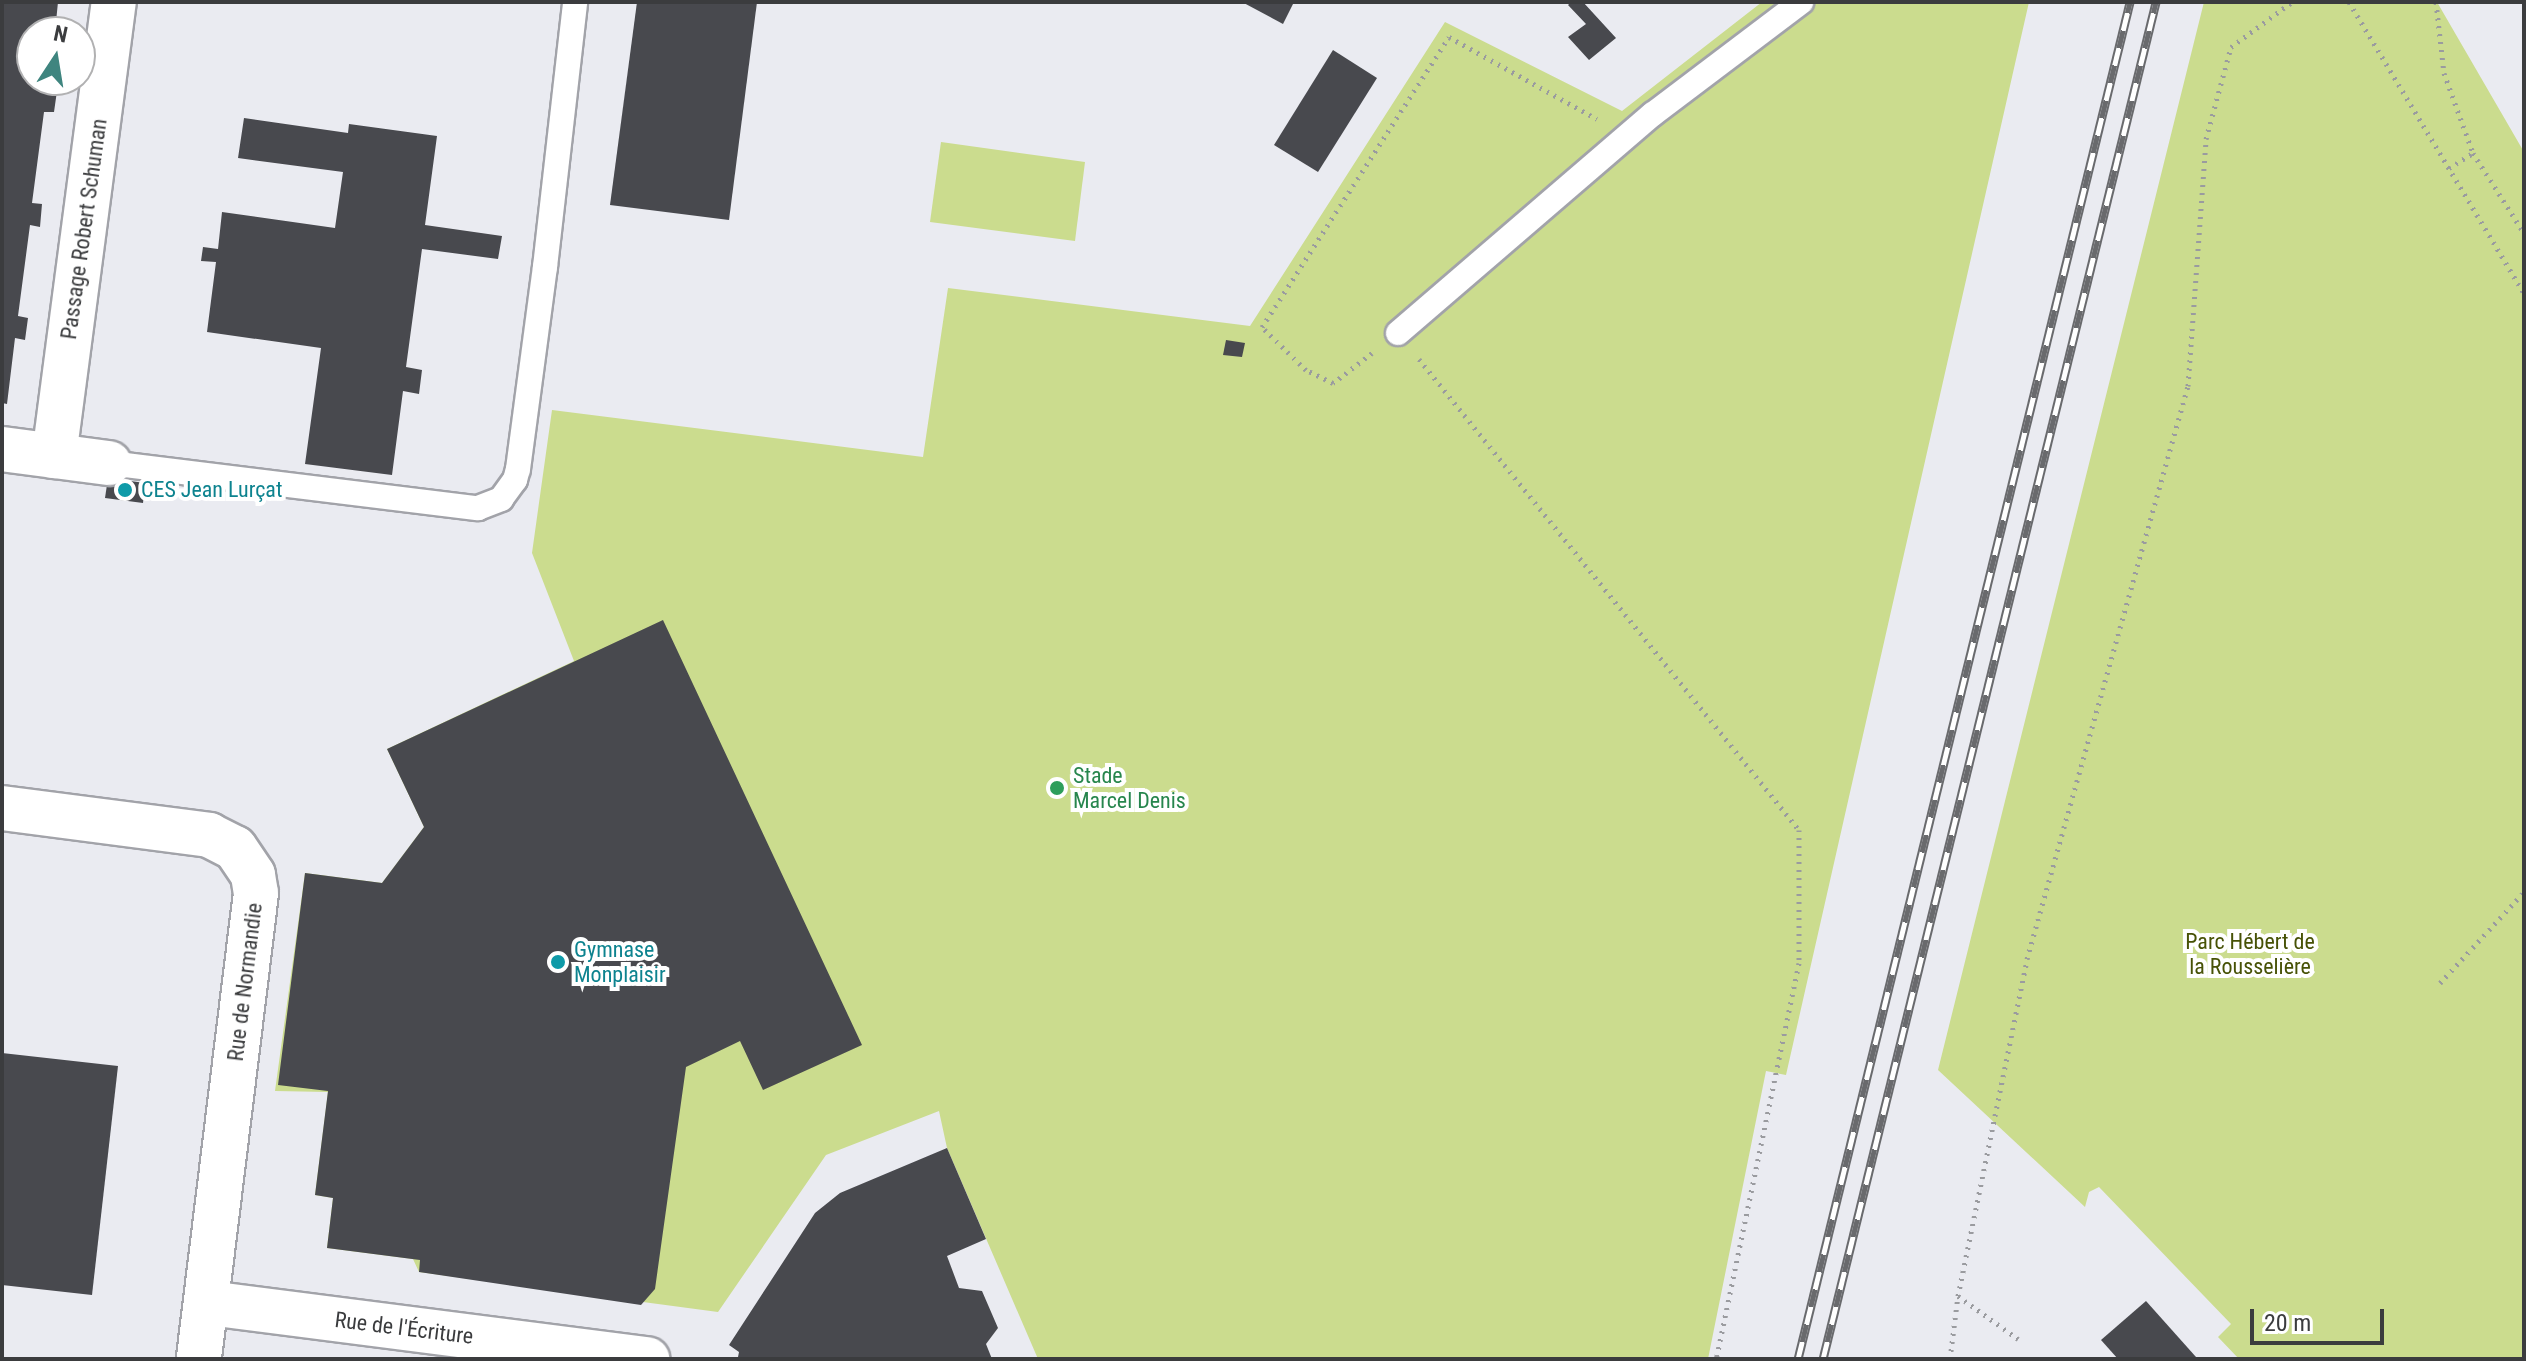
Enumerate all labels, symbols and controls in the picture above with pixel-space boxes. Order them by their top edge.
north arrow [16,16,96,96]
text: N [51,20,70,48]
street label: Passage Robert Schuman [55,117,113,341]
place label: CES Jean Lurçat [141,477,282,503]
marker: CES Jean Lurçat [116,481,134,499]
place label: Stade Marcel Denis [1073,762,1186,814]
marker: Stade Marcel Denis [1048,779,1066,797]
street label: Rue de Normandie [222,901,268,1063]
park label: Parc Hébert de la Rousselière [2185,928,2315,980]
place label: Gymnase Monplaisir [574,936,666,988]
marker: Gymnase Monplaisir [549,953,567,971]
scale bar [2254,1293,2388,1343]
street label: Rue de l'Écriture [333,1306,475,1350]
text: 20 m [2264,1309,2311,1337]

